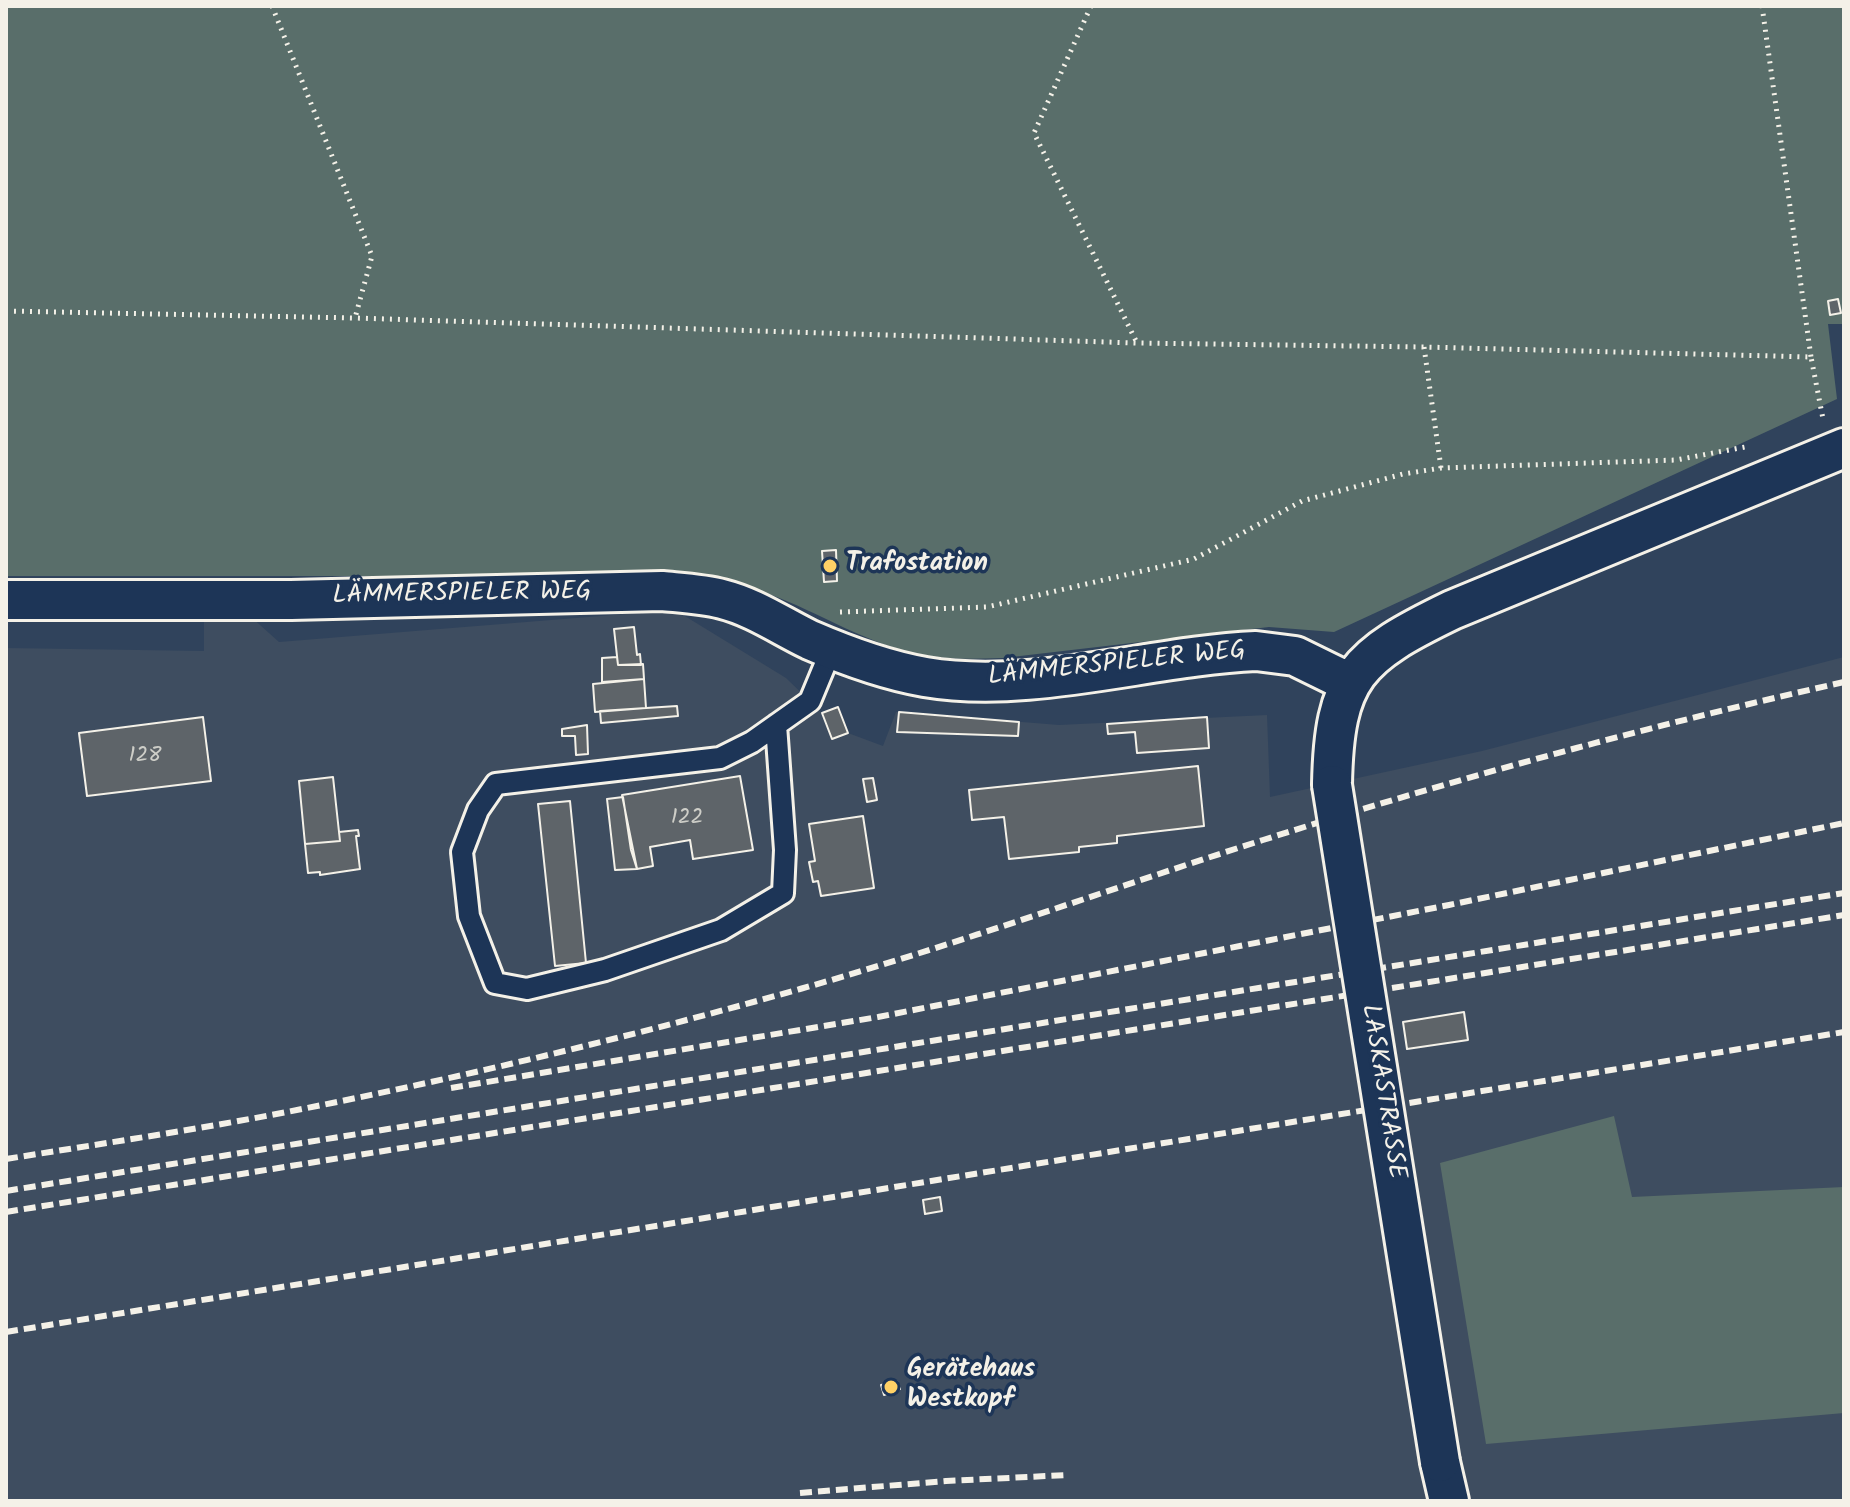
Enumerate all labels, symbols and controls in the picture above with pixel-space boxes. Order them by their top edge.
place label: Trafostation [846,550,988,582]
marker: Trafostation [821,557,839,575]
street label: LÄMMERSPIELER WEG [332,578,592,614]
street label: LÄMMERSPIELER WEG [987,637,1247,695]
house number: 128 [129,744,161,770]
house number: 122 [671,806,703,832]
street label: LASKASTRASSE [1352,1002,1410,1182]
place label: Gerätehaus Westkopf [907,1356,1035,1418]
marker: Gerätehaus Westkopf [882,1378,900,1396]

